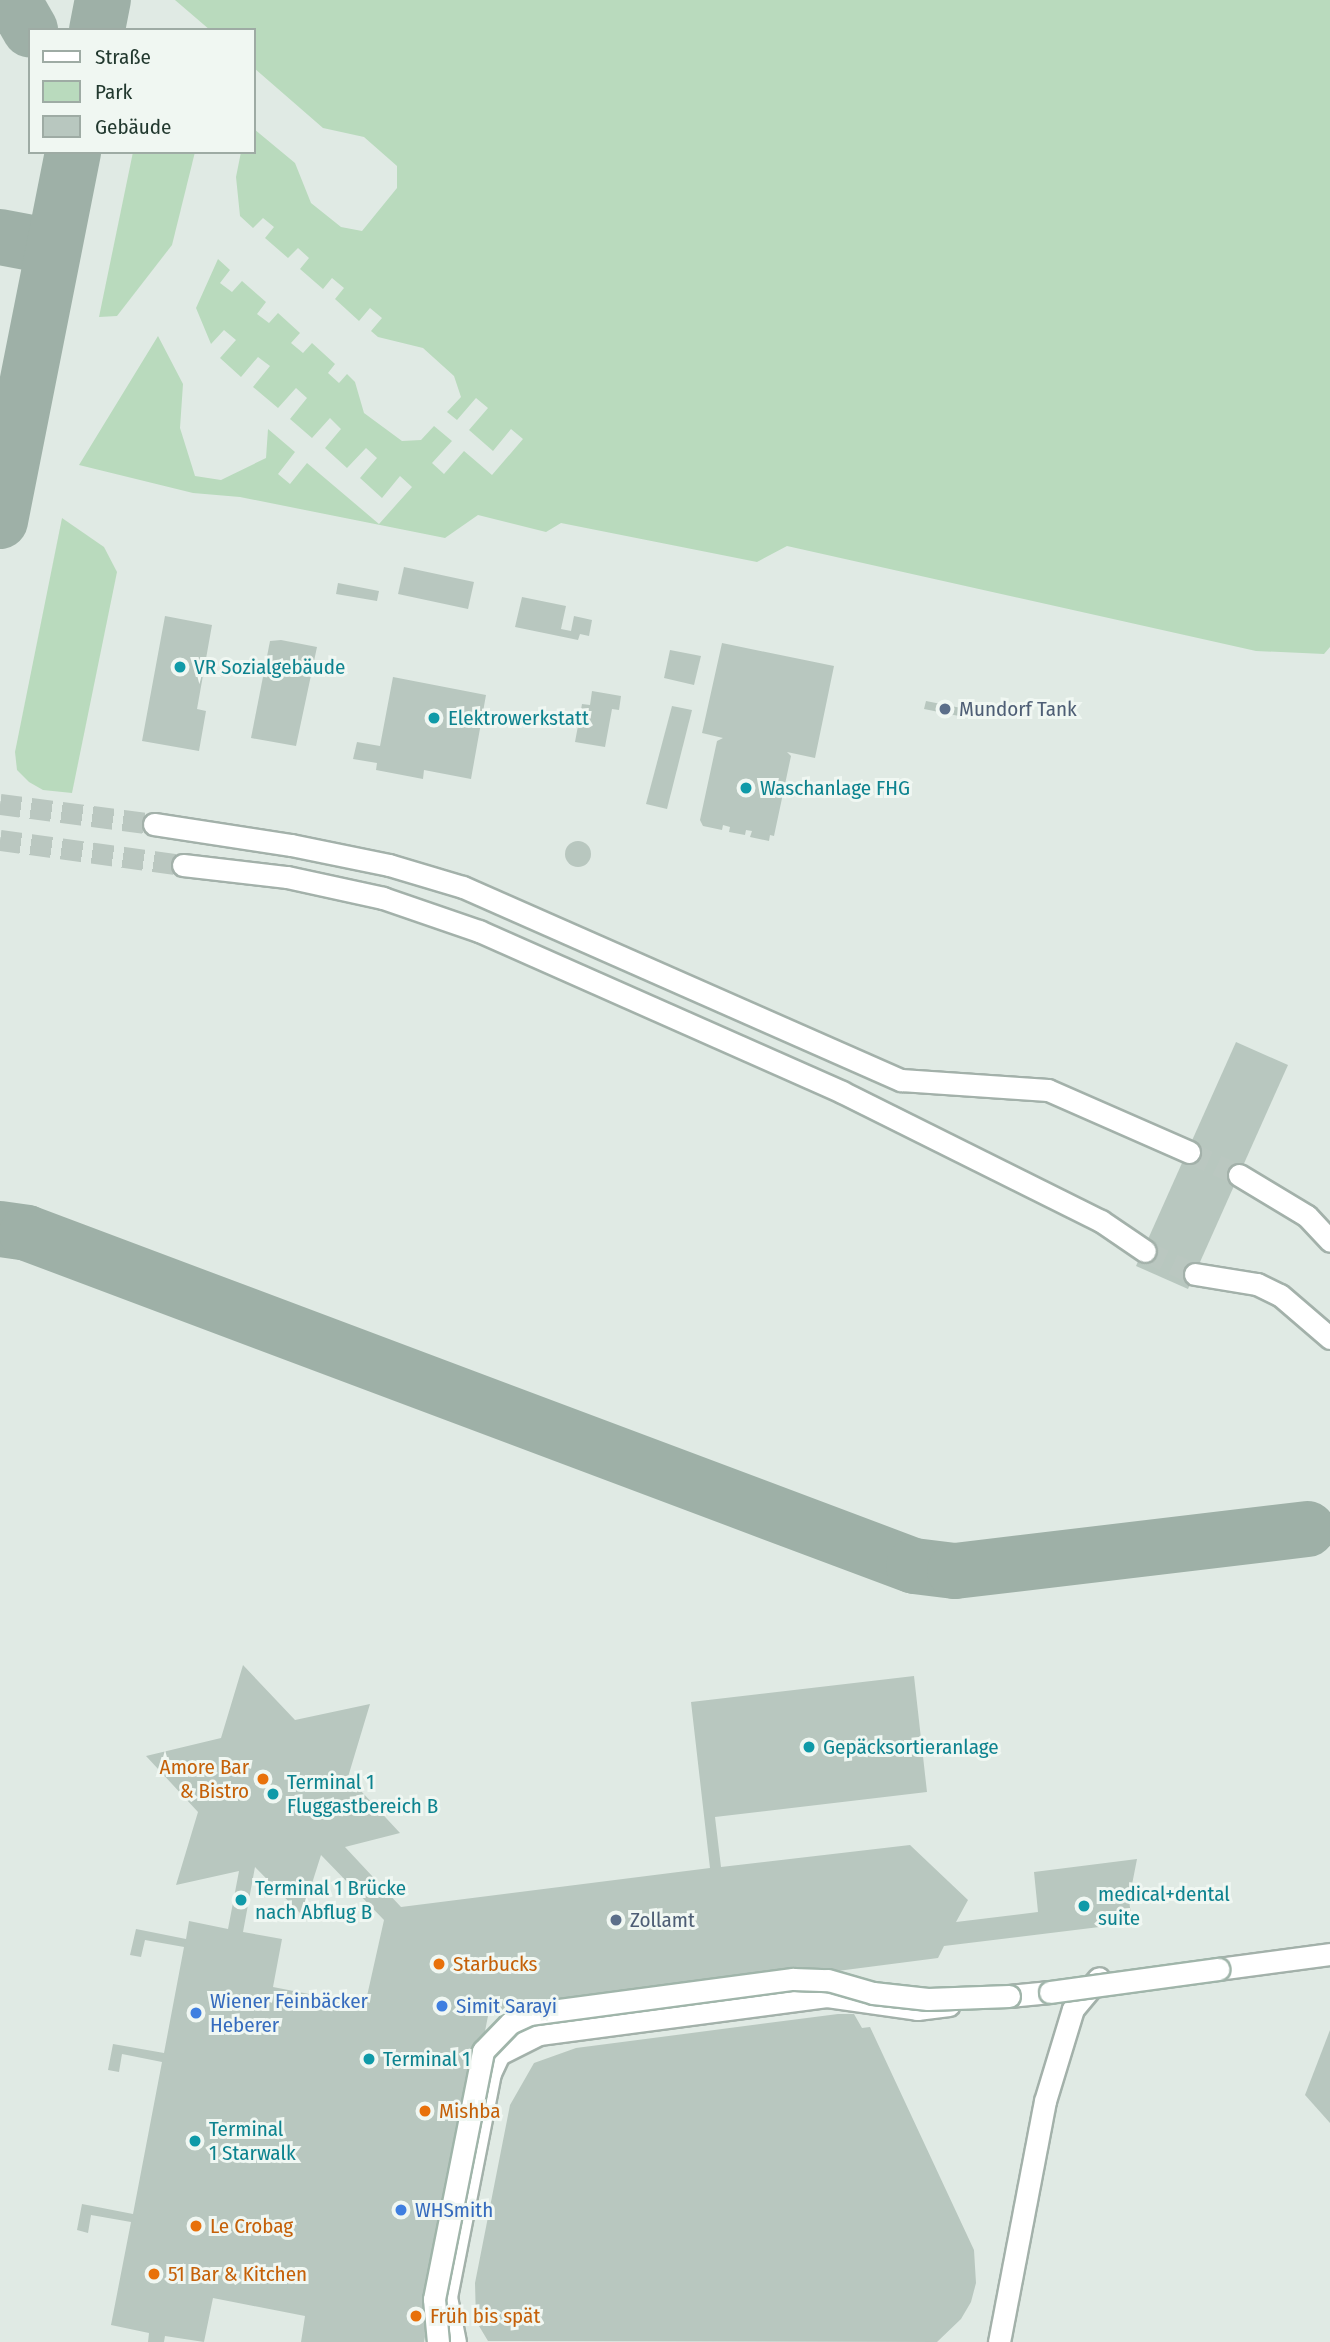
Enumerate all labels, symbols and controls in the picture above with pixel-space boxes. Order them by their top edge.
legend [28,28,256,154]
text: Straße [95,44,151,70]
text: Park [95,79,132,105]
text: Gebäude [95,114,171,140]
place label: VR Sozialgebäude [194,654,345,680]
marker: VR Sozialgebäude [172,659,188,675]
place label: Mundorf Tank [959,696,1077,722]
marker: Mundorf Tank [937,701,953,717]
place label: Elektrowerkstatt [448,705,589,731]
marker: Elektrowerkstatt [426,710,442,726]
place label: Waschanlage FHG [760,775,910,801]
marker: Waschanlage FHG [738,780,754,796]
place label: Gepäcksortieranlage [823,1734,999,1760]
marker: Gepäcksortieranlage [801,1739,817,1755]
place label: Amore Bar & Bistro [160,1754,249,1804]
place label: Terminal 1 Fluggastbereich B [287,1769,438,1819]
marker: Amore Bar & Bistro [255,1771,271,1787]
marker: Terminal 1 Fluggastbereich B [265,1786,281,1802]
place label: Terminal 1 Brücke nach Abflug B [255,1875,406,1925]
place label: medical+dental suite [1098,1881,1230,1931]
marker: Terminal 1 Brücke nach Abflug B [233,1892,249,1908]
marker: medical+dental suite [1076,1898,1092,1914]
place label: Zollamt [630,1907,695,1933]
marker: Zollamt [608,1912,624,1928]
place label: Starbucks [453,1951,538,1977]
marker: Starbucks [431,1956,447,1972]
place label: Wiener Feinbäcker Heberer [210,1988,368,2038]
place label: Simit Sarayi [456,1993,557,2019]
marker: Simit Sarayi [434,1998,450,2014]
marker: Wiener Feinbäcker Heberer [188,2005,204,2021]
place label: Terminal 1 [383,2046,471,2072]
marker: Terminal 1 [361,2051,377,2067]
place label: Mishba [439,2098,501,2124]
marker: Mishba [417,2103,433,2119]
place label: Terminal 1 Starwalk [209,2116,296,2166]
marker: Terminal 1 Starwalk [187,2133,203,2149]
place label: WHSmith [415,2197,493,2223]
marker: WHSmith [393,2202,409,2218]
place label: Le Crobag [210,2213,293,2239]
marker: Le Crobag [188,2218,204,2234]
place label: 51 Bar & Kitchen [168,2261,307,2287]
marker: 51 Bar & Kitchen [146,2266,162,2282]
place label: Früh bis spät [430,2303,540,2329]
marker: Früh bis spät [408,2308,424,2324]

